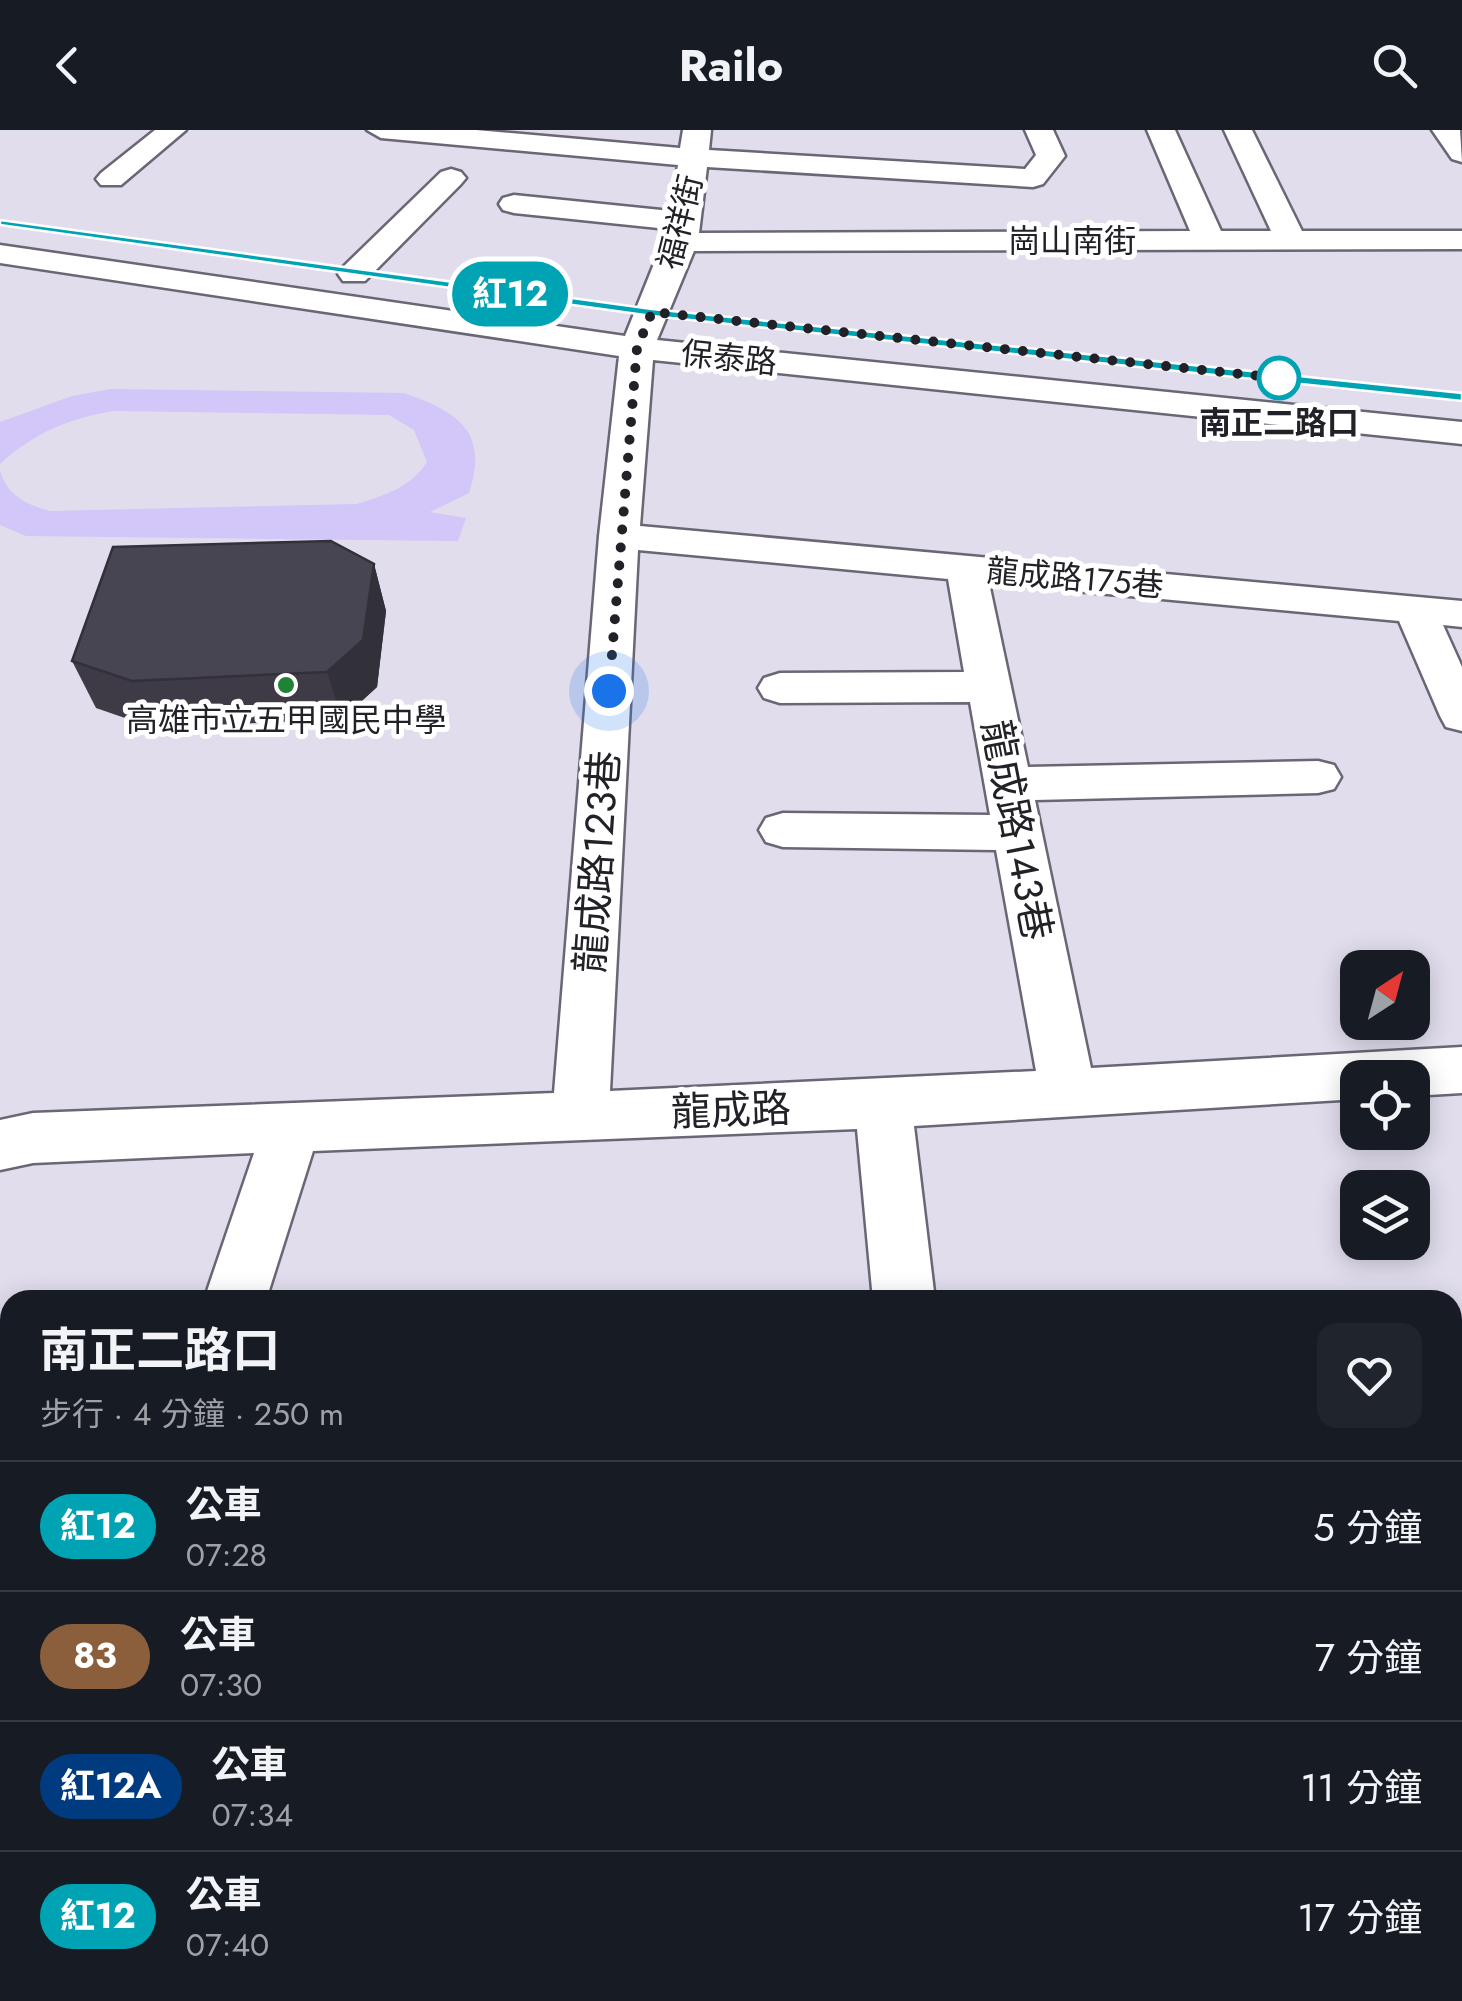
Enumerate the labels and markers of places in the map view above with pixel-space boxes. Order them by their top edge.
marker: 南正二路口 [1258,357,1300,399]
place label: 南正二路口 [1199,400,1359,446]
marker: 高雄市立五甲國民中學 [275,674,297,696]
place label: 高雄市立五甲國民中學 [126,697,446,743]

